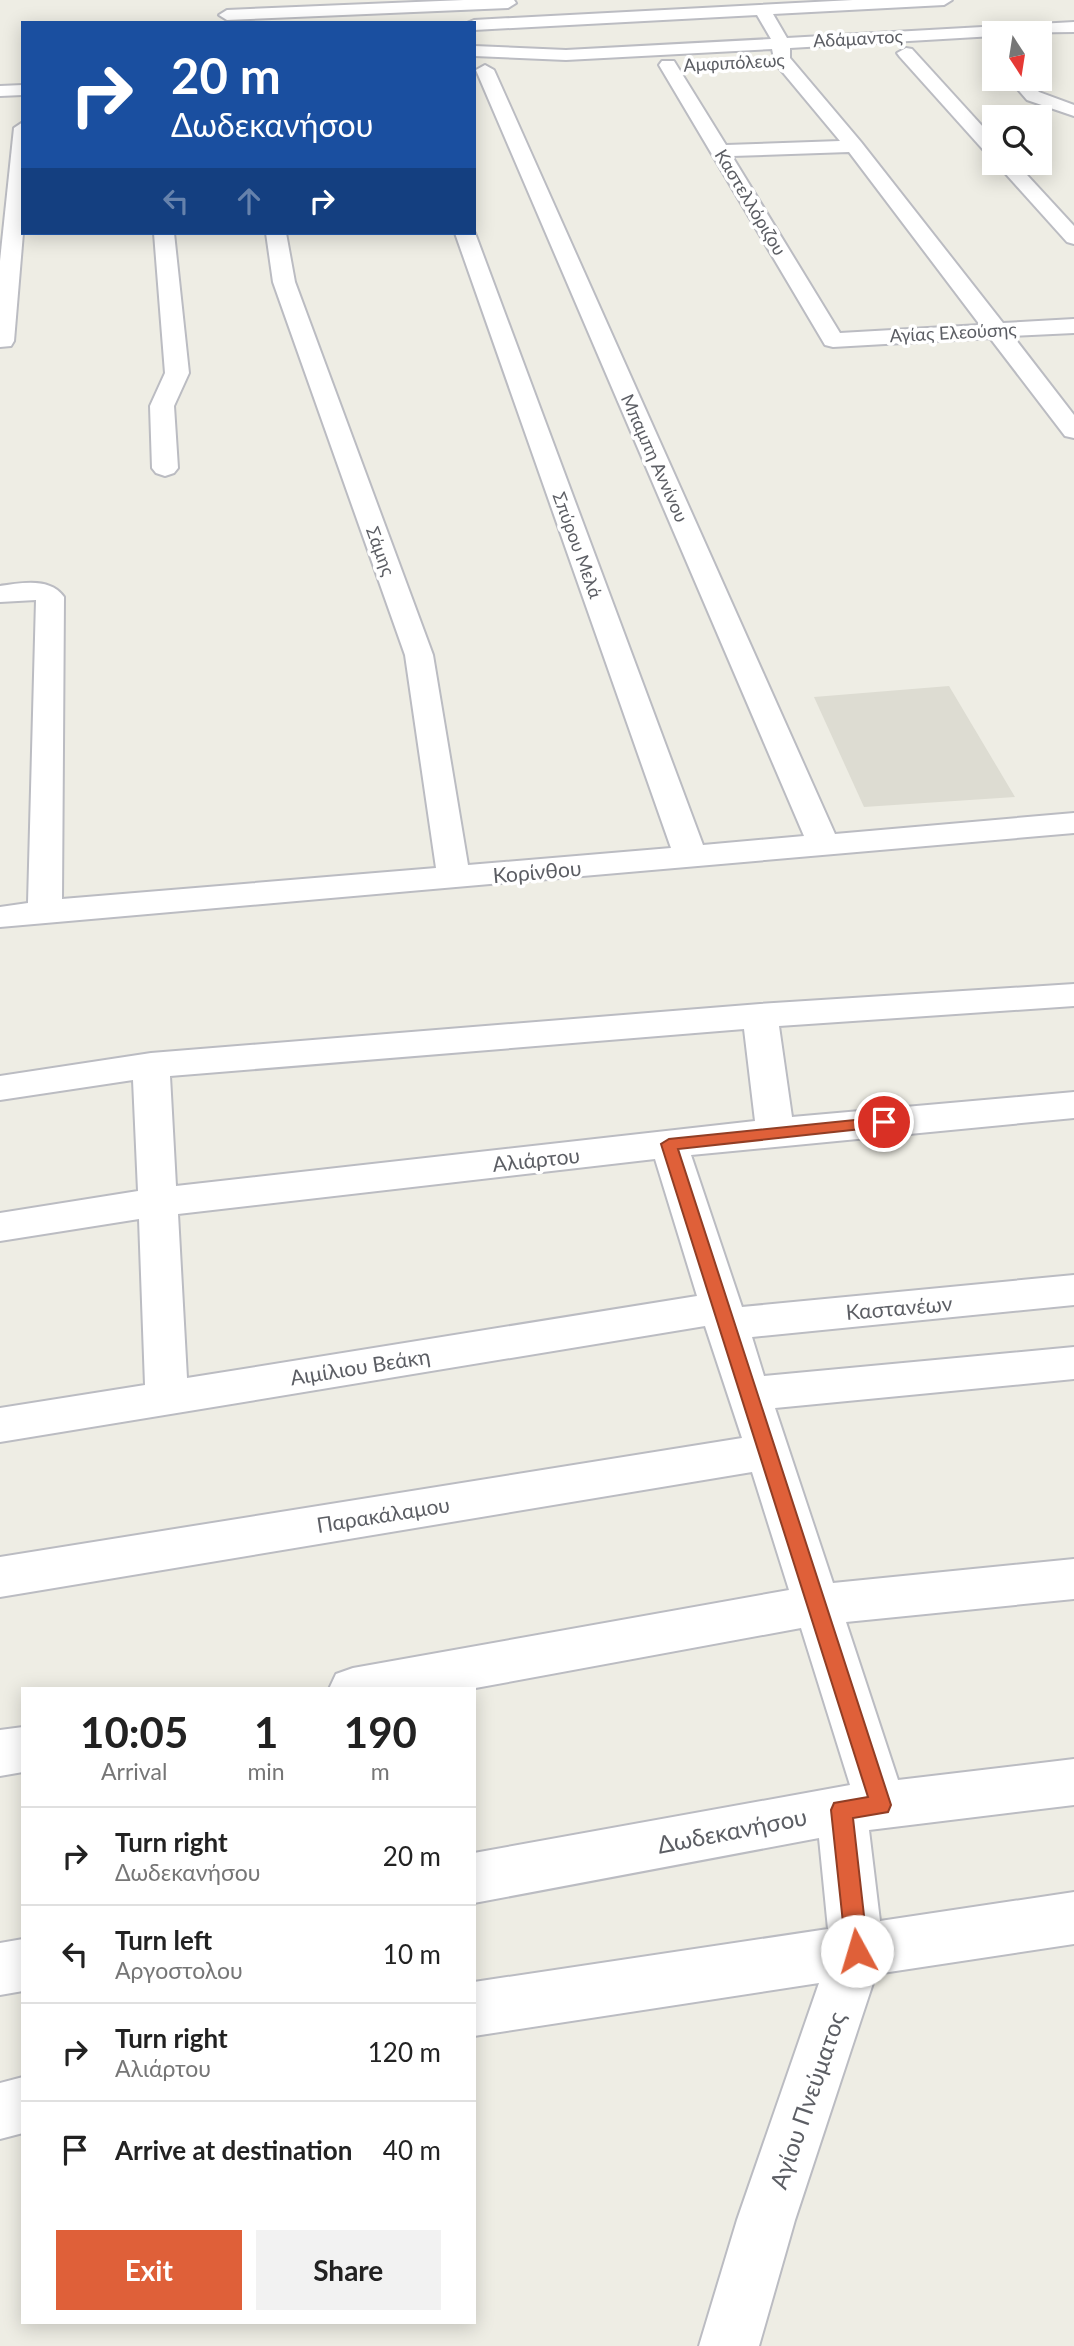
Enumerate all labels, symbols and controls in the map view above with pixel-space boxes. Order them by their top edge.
north arrow [982,21,1052,91]
map controls [982,21,1052,175]
street label: Αδάμαντος [813,25,904,51]
text: 20 m [171,46,281,104]
street label: Αμφιπόλεως [683,48,786,76]
icon: right [56,49,147,140]
text: Δωδεκανήσου [171,105,373,144]
button: search [982,105,1052,175]
street label: Καστελλόριζου [711,145,791,259]
icon: left [157,182,195,220]
icon: ahead [230,182,268,220]
icon: right [303,182,341,220]
street label: Αγίας Ελεούσης [889,318,1018,346]
street label: Μπαμπη Αννίνου [617,390,693,526]
street label: Σπύρου Μελά [549,489,608,601]
street label: Σάμης [362,523,400,579]
street label: Κορίνθου [492,855,582,887]
pin [854,1092,914,1152]
icon: arrive [865,1103,903,1141]
street label: Αλιάρτου [491,1142,581,1176]
street label: Καστανέων [845,1290,953,1324]
street label: Αιμίλιου Βεάκη [288,1343,432,1389]
street label: Παρακάλαμου [315,1491,451,1537]
text: 10:05 [80,1707,188,1757]
text: 1 [254,1707,278,1757]
text: 190 [344,1707,417,1757]
text: Arrival [101,1757,167,1785]
text: min [247,1757,285,1785]
text: m [371,1757,390,1785]
street label: Δωδεκανήσου [655,1801,809,1859]
text: Turn right [115,1826,228,1858]
icon: right [56,1837,94,1875]
text: 20 m [383,1840,441,1872]
text: Δωδεκανήσου [115,1858,261,1886]
position arrow [820,1914,894,1988]
text: Turn left [115,1924,212,1956]
icon: left [56,1935,94,1973]
text: 10 m [383,1938,441,1970]
text: Αργοστολου [115,1956,243,1984]
street label: Αγίου Πνεύματος [763,2008,851,2192]
text: Turn right [115,2022,228,2054]
icon: right [56,2033,94,2071]
text: 120 m [368,2036,441,2068]
text: Αλιάρτου [115,2054,211,2082]
icon: arrive [56,2131,94,2169]
text: Arrive at destination [115,2134,352,2166]
text: 40 m [383,2134,441,2166]
button: Exit [56,2230,242,2310]
button: Share [256,2230,441,2310]

